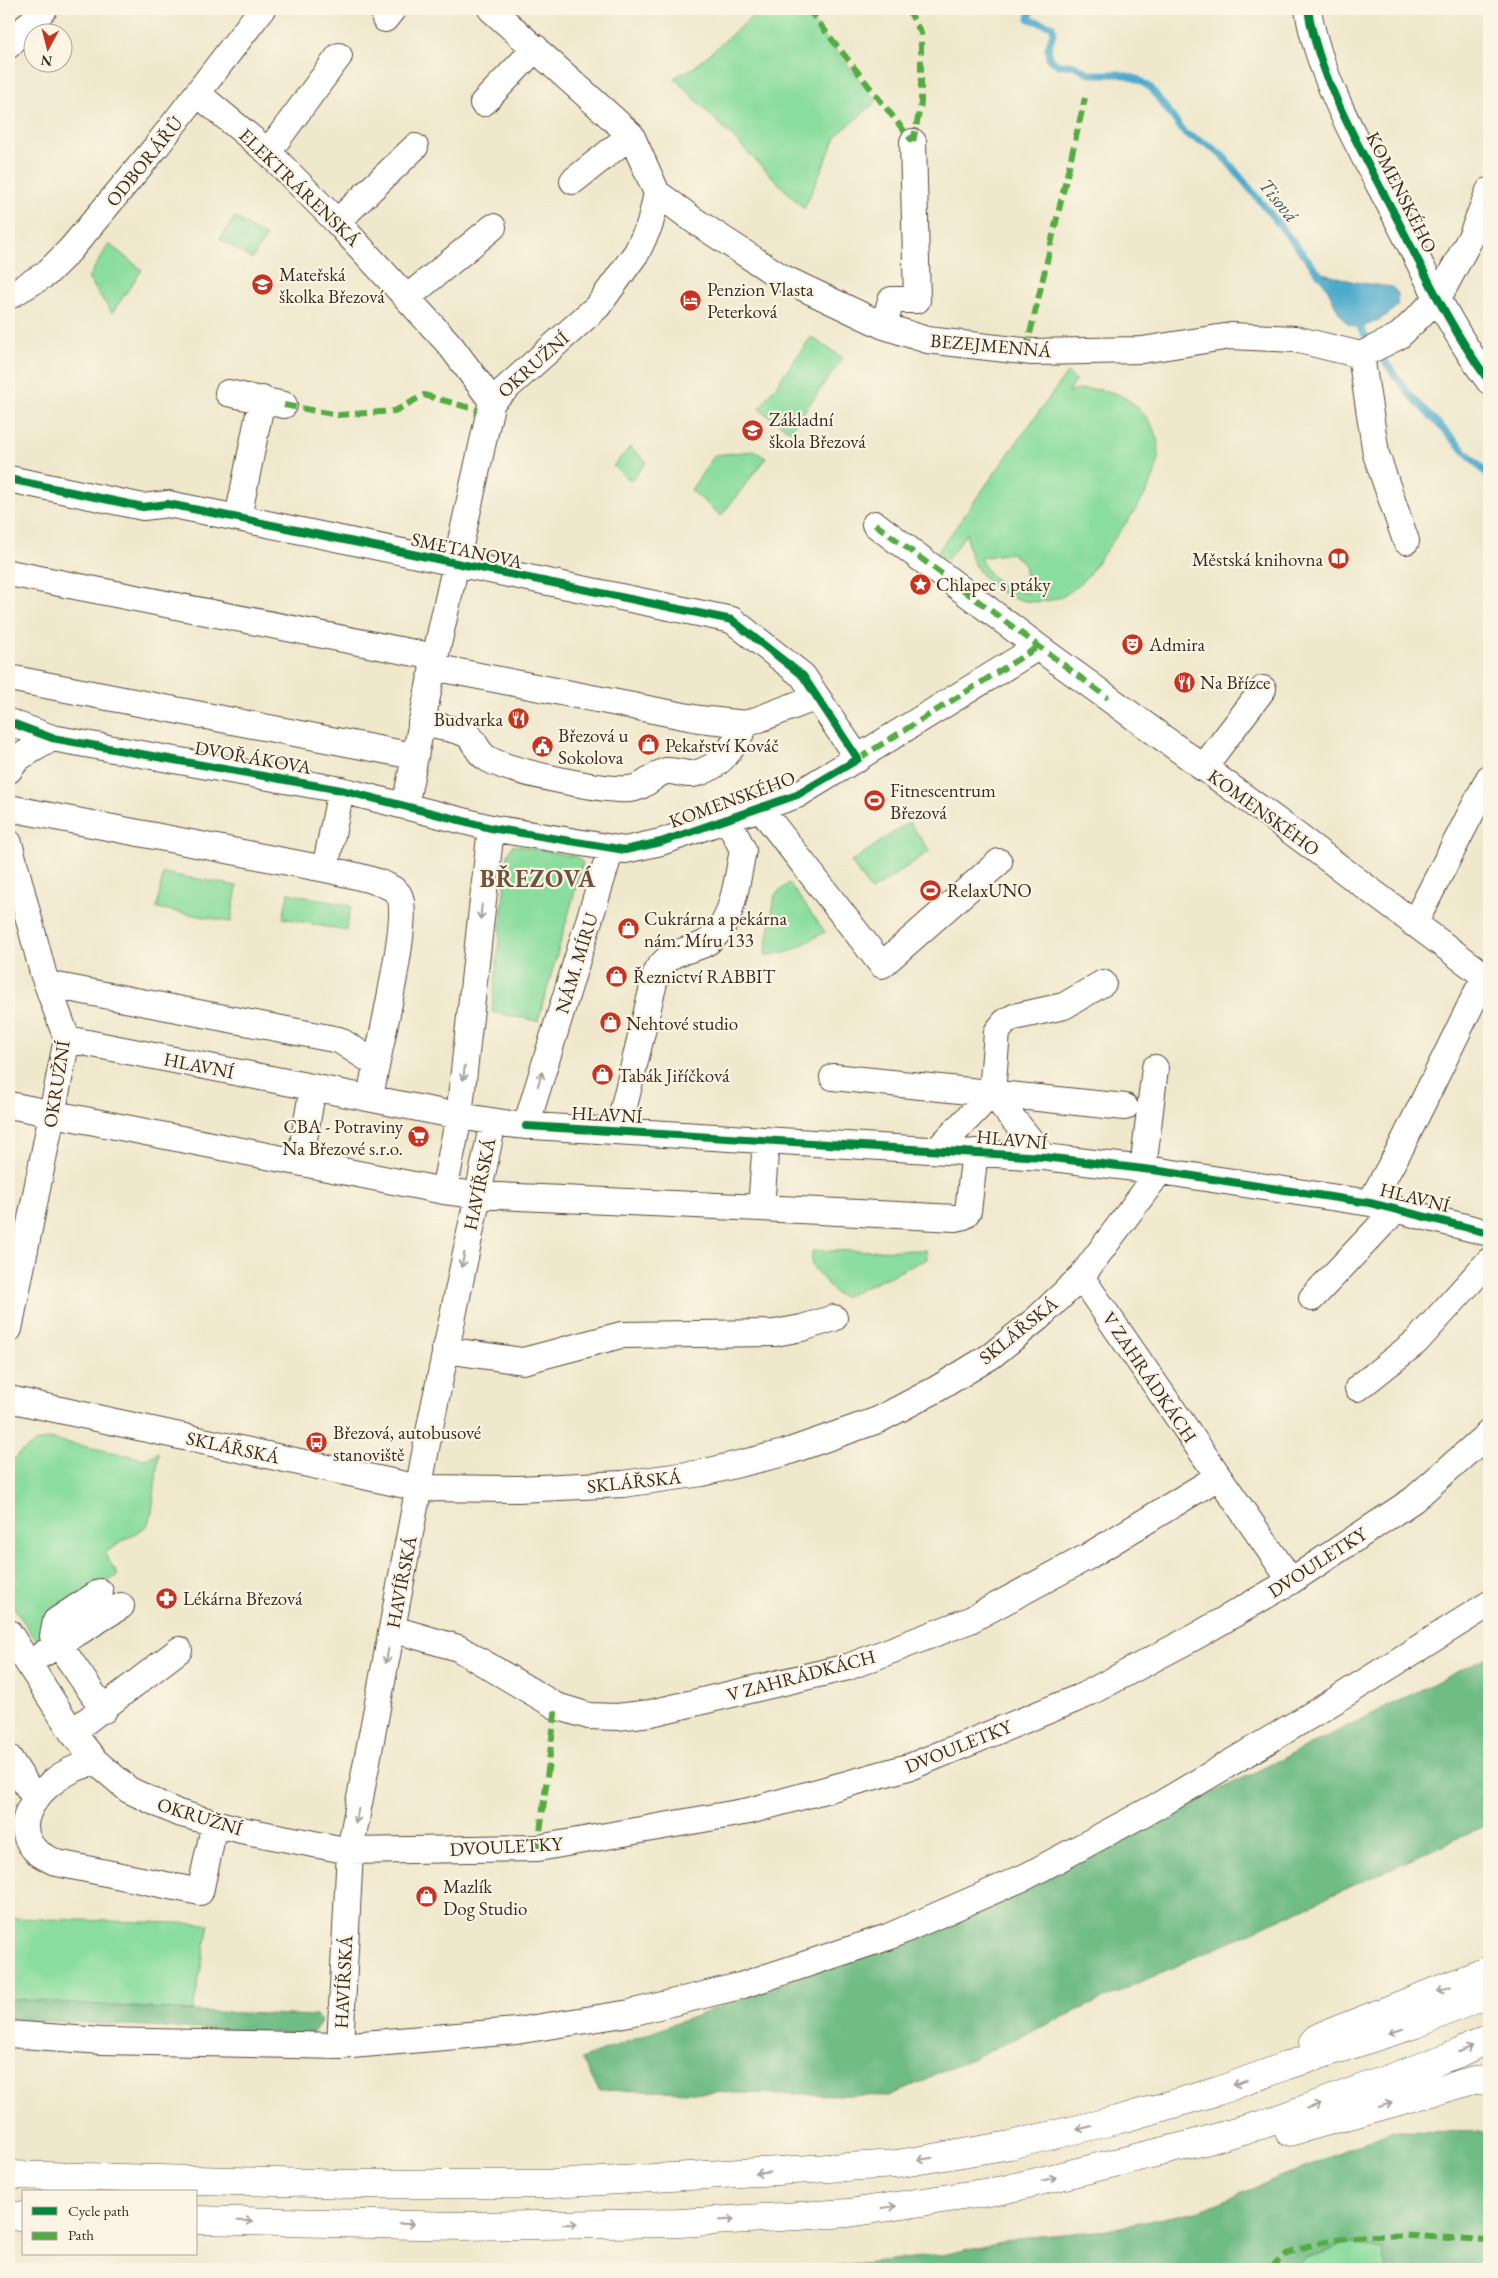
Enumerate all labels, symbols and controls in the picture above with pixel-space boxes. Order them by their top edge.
north arrow [22,22,72,72]
text: N [39,51,53,71]
street label: ODBORÁŘŮ [100,111,189,212]
street label: ELEKTRÁRENSKÁ [233,123,366,252]
street label: KOMENSKÉHO [1360,127,1443,257]
water label: Tisová [1253,173,1305,228]
place label: Mateřská školka Březová [279,262,385,309]
school or university icon: Mateřská školka Březová [251,273,275,297]
place label: Penzion Vlasta Peterková [707,277,814,324]
hotel icon: Penzion Vlasta Peterková [679,288,703,312]
street label: OKRUŽNÍ [492,325,575,403]
street label: BEZEJMENNÁ [929,328,1053,363]
place label: Základní škola Březová [769,407,866,454]
school or university icon: Základní škola Březová [741,418,765,442]
street label: SMETANOVA [409,526,526,575]
place label: Městská knihovna [1192,547,1323,572]
library icon: Městská knihovna [1327,547,1351,571]
place icon: Chlapec s ptáky [908,572,932,596]
place label: Chlapec s ptáky [936,572,1051,597]
theatre icon: Admira [1121,632,1145,656]
place label: Admira [1148,632,1206,657]
restaurant icon: Na Břízce [1172,670,1196,694]
place label: Na Břízce [1200,670,1271,695]
place label: Budvarka [434,707,503,732]
restaurant icon: Budvarka [507,707,531,731]
place label: Březová u Sokolova [558,723,629,770]
shop icon: Pekařství Kováč [637,733,661,757]
place label: Pekařství Kováč [665,733,779,758]
public building icon: Březová u Sokolova [530,734,554,758]
street label: DVOŘÁKOVA [193,735,314,780]
street label: KOMENSKÉHO [1203,763,1325,862]
street label: KOMENSKÉHO [666,765,799,834]
place label: Fitnescentrum Březová [890,778,996,825]
sports icon: Fitnescentrum Březová [862,789,886,813]
district label: BŘEZOVÁ [480,863,596,894]
sports icon: RelaxUNO [919,878,943,902]
place label: RelaxUNO [947,878,1032,903]
one-way arrow [476,903,486,919]
place label: Cukrárna a pekárna nám. Míru 133 [644,906,788,953]
street label: NÁM. MÍRU [549,909,604,1017]
shop icon: Cukrárna a pekárna nám. Míru 133 [616,917,640,941]
shop icon: Řeznictví RABBIT [605,964,629,988]
place label: Řeznictví RABBIT [633,964,776,989]
shop icon: Nehtové studio [598,1011,622,1035]
place label: Nehtové studio [626,1011,738,1036]
street label: OKRUŽNÍ [37,1038,76,1129]
street label: HLAVNÍ [162,1046,237,1085]
shop icon: Tabák Jiříčková [590,1063,614,1087]
place label: Tabák Jiříčková [618,1063,730,1088]
one-way arrow [459,1065,469,1081]
one-way arrow [535,1072,545,1088]
street label: HLAVNÍ [571,1100,644,1129]
place label: CBA - Potraviny Na Březové s.r.o. [282,1114,404,1161]
street label: HLAVNÍ [975,1124,1049,1155]
supermarket icon: CBA - Potraviny Na Březové s.r.o. [407,1125,431,1149]
street label: HAVÍŘSKÁ [458,1135,502,1232]
street label: HLAVNÍ [1377,1177,1453,1218]
one-way arrow [458,1251,468,1267]
street label: SKLÁŘSKÁ [974,1290,1064,1370]
street label: V ZAHRÁDKÁCH [1097,1307,1203,1448]
place label: Březová, autobusové stanoviště [333,1420,481,1467]
street label: SKLÁŘSKÁ [184,1425,283,1470]
bus stop icon: Březová, autobusové stanoviště [305,1431,329,1455]
street label: SKLÁŘSKÁ [586,1464,683,1499]
street label: DVOULETKY [1263,1521,1372,1604]
street label: HAVÍŘSKÁ [380,1533,423,1630]
pharmacy icon: Lékárna Březová [155,1586,179,1610]
place label: Lékárna Březová [183,1586,303,1611]
street label: V ZAHRÁDKÁCH [724,1644,878,1707]
one-way arrow [382,1648,392,1664]
street label: DVOULETKY [901,1713,1016,1779]
street label: OKRUŽNÍ [154,1792,246,1841]
one-way arrow [352,1807,361,1823]
street label: DVOULETKY [449,1831,564,1862]
place label: Mazlík Dog Studio [443,1874,527,1921]
shop icon: Mazlík Dog Studio [415,1885,439,1909]
street label: HAVÍŘSKÁ [329,1934,358,2029]
one-way arrow [1437,1984,1452,1994]
one-way arrow [1388,2026,1404,2036]
one-way arrow [1458,2044,1473,2053]
one-way arrow [1233,2079,1249,2088]
one-way arrow [1377,2100,1393,2109]
one-way arrow [1306,2101,1321,2110]
one-way arrow [1077,2124,1093,2133]
one-way arrow [917,2155,933,2165]
one-way arrow [755,2168,771,2177]
one-way arrow [1041,2174,1057,2183]
legend [22,2190,198,2256]
text: Cycle path [68,2201,130,2220]
one-way arrow [881,2202,897,2212]
one-way arrow [236,2216,253,2226]
one-way arrow [719,2216,735,2225]
one-way arrow [399,2220,415,2229]
one-way arrow [562,2220,578,2229]
text: Path [68,2225,94,2244]

